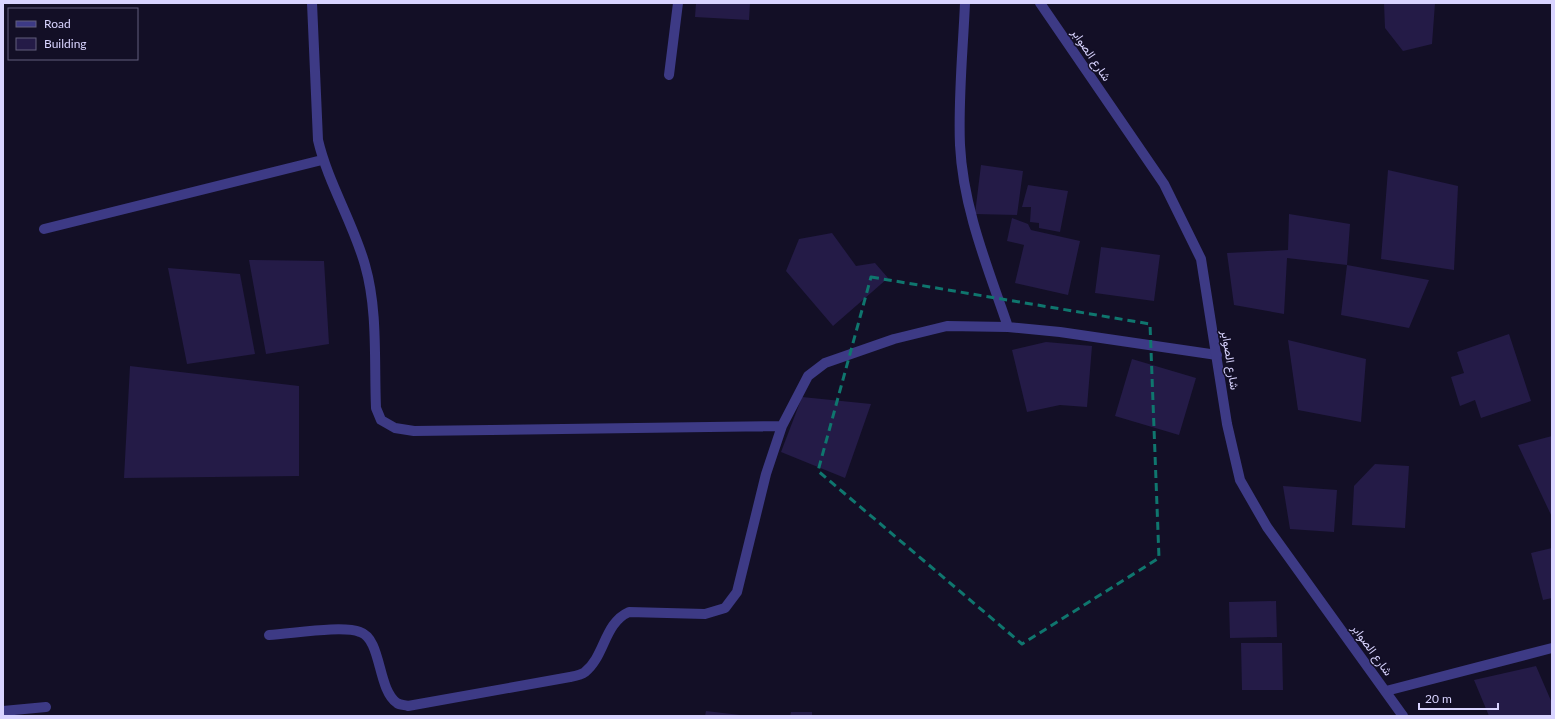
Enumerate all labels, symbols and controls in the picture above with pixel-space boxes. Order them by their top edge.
legend [8,8,138,60]
text: Road [44,16,71,31]
street label: شارع الصوابر [1066,25,1114,85]
text: Building [44,36,87,51]
street label: شارع الصوابر [1216,328,1243,391]
street label: شارع الصوابر [1346,620,1396,680]
scale bar [1419,685,1498,711]
text: 20 m [1425,691,1452,706]

